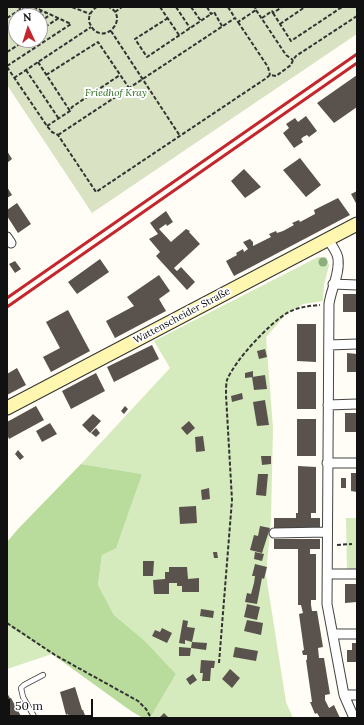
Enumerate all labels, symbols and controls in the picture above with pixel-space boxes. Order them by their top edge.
north arrow [8,8,48,48]
text: N [22,10,32,24]
park label: Friedhof Kray [85,87,147,99]
street label: Wattenscheider Straße [132,285,232,347]
scale bar [10,691,95,717]
text: 50 m [15,698,43,713]

